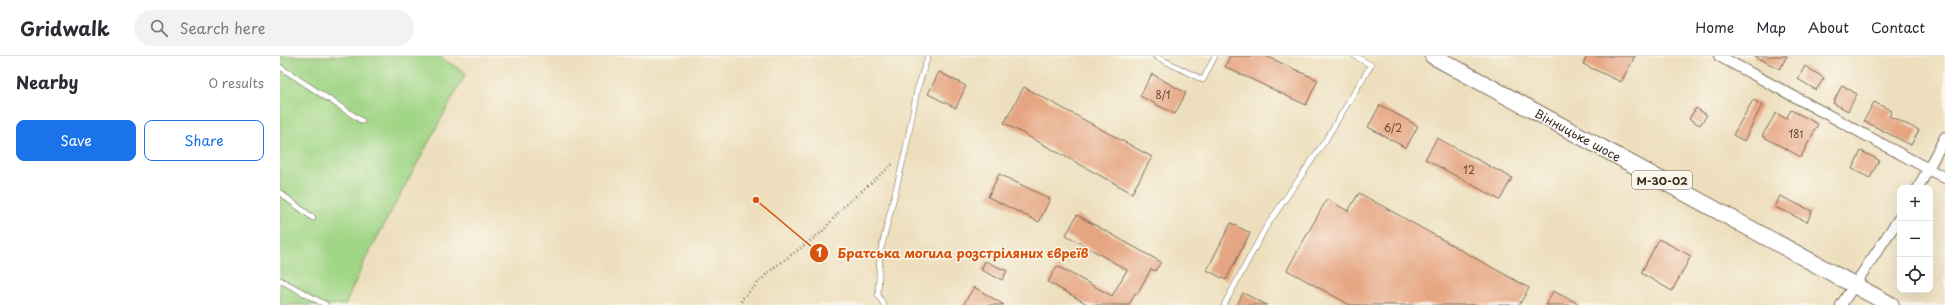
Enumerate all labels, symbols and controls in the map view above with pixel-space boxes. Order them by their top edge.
search box [134,10,414,46]
text: Gridwalk [20,14,110,42]
text: Search here [180,16,265,39]
icon: search [148,17,170,39]
text: Home [1695,17,1734,38]
text: Map [1756,17,1786,38]
text: About [1808,17,1849,38]
text: Contact [1871,17,1925,38]
text: Nearby [16,69,78,95]
text: 0 results [209,73,264,92]
house number: 8/1 [1156,87,1170,102]
street label: Вінницьке шосе [1532,104,1625,166]
button: Save [16,120,136,161]
button: Share [144,120,264,161]
house number: 6/2 [1384,120,1402,135]
house number: 181 [1789,126,1803,141]
house number: 12 [1463,162,1475,177]
road number: М-30-02 [1632,171,1692,189]
map controls [1897,185,1933,293]
button: + [1897,185,1933,221]
button: − [1897,221,1933,257]
callout: Братська могила розстріляних євреїв [809,241,1098,266]
text: 1 [816,243,822,261]
text: Братська могила розстріляних євреїв [838,243,1089,262]
button: locate [1897,257,1933,293]

